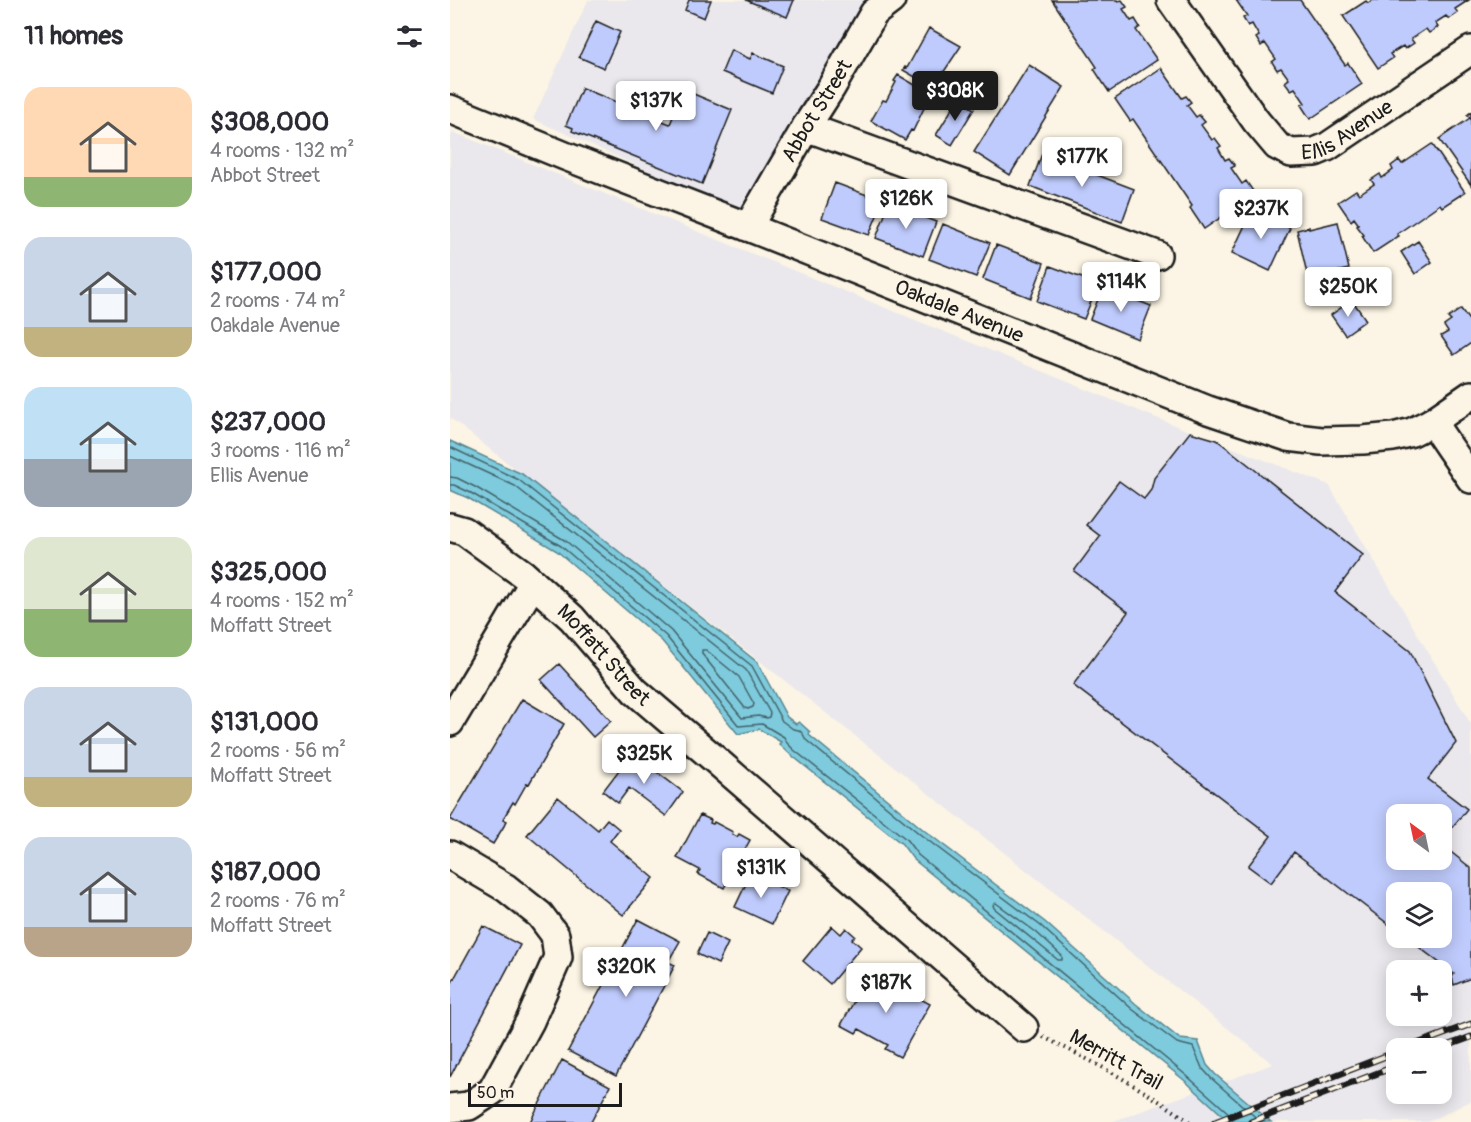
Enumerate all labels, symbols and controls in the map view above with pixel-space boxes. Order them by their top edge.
text: 11 homes [24,20,123,52]
icon: filters [393,20,426,53]
street label: Abbot Street [775,54,858,167]
pin: $308K [913,71,997,122]
text: $308K [926,78,984,103]
pin: $137K [614,81,698,132]
text: $137K [630,88,682,113]
street label: Ellis Avenue [1301,93,1398,166]
text: $308,000 [210,106,329,138]
icon: home [72,111,144,183]
pin: $177K [1040,137,1124,188]
text: 4 rooms · 132 m² [210,138,354,163]
text: $177K [1056,144,1108,169]
text: Abbot Street [210,163,320,188]
pin: $126K [864,179,948,230]
text: $126K [879,186,933,211]
pin: $237K [1219,189,1303,240]
text: $237K [1233,196,1289,221]
text: $177,000 [210,256,322,288]
icon: home [72,261,144,333]
pin: $114K [1079,262,1163,313]
pin: $250K [1306,267,1390,318]
text: $114K [1096,269,1146,294]
street label: Oakdale Avenue [891,273,1028,349]
text: $250K [1319,274,1377,299]
text: 2 rooms · 74 m² [210,288,346,313]
text: Oakdale Avenue [210,313,340,338]
text: $237,000 [210,406,326,438]
icon: home [72,411,144,483]
text: 3 rooms · 116 m² [210,438,351,463]
text: Ellis Avenue [210,463,308,488]
text: $325,000 [210,556,327,588]
icon: home [72,561,144,633]
text: 4 rooms · 152 m² [210,588,354,613]
street label: Moffatt Street [552,598,656,712]
text: Moffatt Street [210,613,332,638]
text: $131,000 [210,706,319,738]
icon: home [72,711,144,783]
pin: $325K [602,734,686,785]
text: 2 rooms · 56 m² [210,738,346,763]
text: $325K [616,741,672,766]
text: Moffatt Street [210,763,332,788]
north arrow [1386,804,1452,870]
map controls [1386,804,1452,1104]
pin: $131K [719,848,803,899]
text: $131K [736,855,786,880]
text: $187,000 [210,856,321,888]
icon: home [72,861,144,933]
button: layers [1386,882,1452,948]
text: 2 rooms · 76 m² [210,888,346,913]
text: Moffatt Street [210,913,332,938]
pin: $320K [584,947,668,998]
text: $320K [597,954,655,979]
button: + [1386,960,1452,1026]
pin: $187K [844,963,928,1014]
text: $187K [860,970,912,995]
street label: Merritt Trail [1065,1023,1167,1097]
button: − [1386,1038,1452,1104]
scale bar [468,1080,622,1108]
text: 50 m [477,1083,514,1103]

